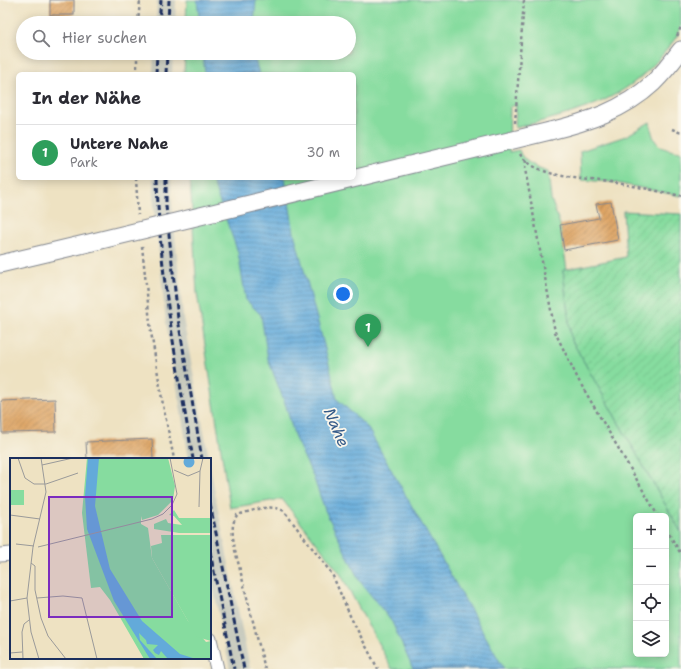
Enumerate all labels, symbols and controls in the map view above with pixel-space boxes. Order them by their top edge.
search box [16,16,356,60]
icon: search [30,27,52,49]
text: Hier suchen [62,28,147,48]
text: In der Nähe [32,87,141,109]
text: Untere Nahe [70,134,168,154]
text: 1 [42,144,48,161]
text: 30 m [306,144,340,161]
text: Park [70,154,98,171]
your location [333,284,353,304]
pin: 1 [355,314,381,347]
water label: Nahe [319,404,354,450]
inset map [10,458,211,659]
map controls [633,513,669,657]
button: + [633,513,669,549]
button: − [633,549,669,585]
button: locate [633,585,669,621]
button: layers [633,621,669,657]

